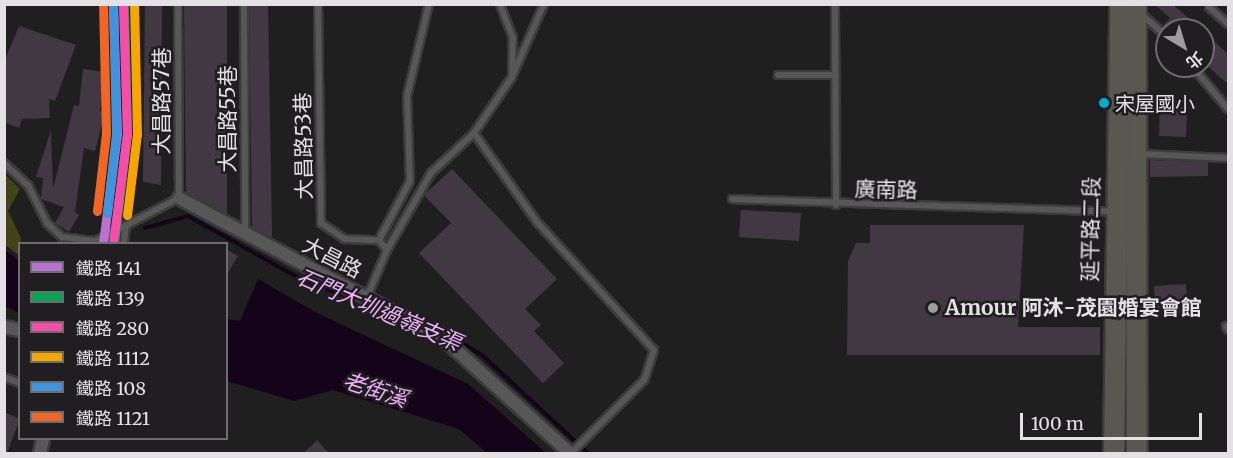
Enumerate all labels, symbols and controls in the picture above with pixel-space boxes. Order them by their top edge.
north arrow [1155,18,1215,78]
street label: 大昌路57巷 [149,47,175,155]
text: 北 [1182,48,1207,73]
street label: 大昌路55巷 [215,65,241,173]
place label: 宋屋國小 [1115,91,1195,115]
street label: 大昌路53巷 [290,92,318,200]
marker: 宋屋國小 [1098,97,1110,109]
street label: 延平路二段 [1077,176,1105,282]
street label: 廣南路 [854,177,918,203]
street label: 大昌路 [298,232,366,284]
legend [18,242,228,440]
text: 鐵路 141 [76,257,141,280]
water label: 石門大圳過嶺支渠 [293,263,465,357]
text: 鐵路 139 [76,287,145,310]
place label: Amour 阿沐-茂園婚宴會館 [945,295,1202,321]
marker: Amour 阿沐-茂園婚宴會館 [926,301,940,315]
text: 鐵路 280 [76,317,149,340]
text: 鐵路 1112 [76,347,150,370]
water label: 老街溪 [340,367,410,413]
text: 鐵路 108 [76,377,146,400]
scale bar [1023,401,1204,439]
text: 鐵路 1121 [76,407,150,430]
text: 100 m [1031,412,1084,435]

